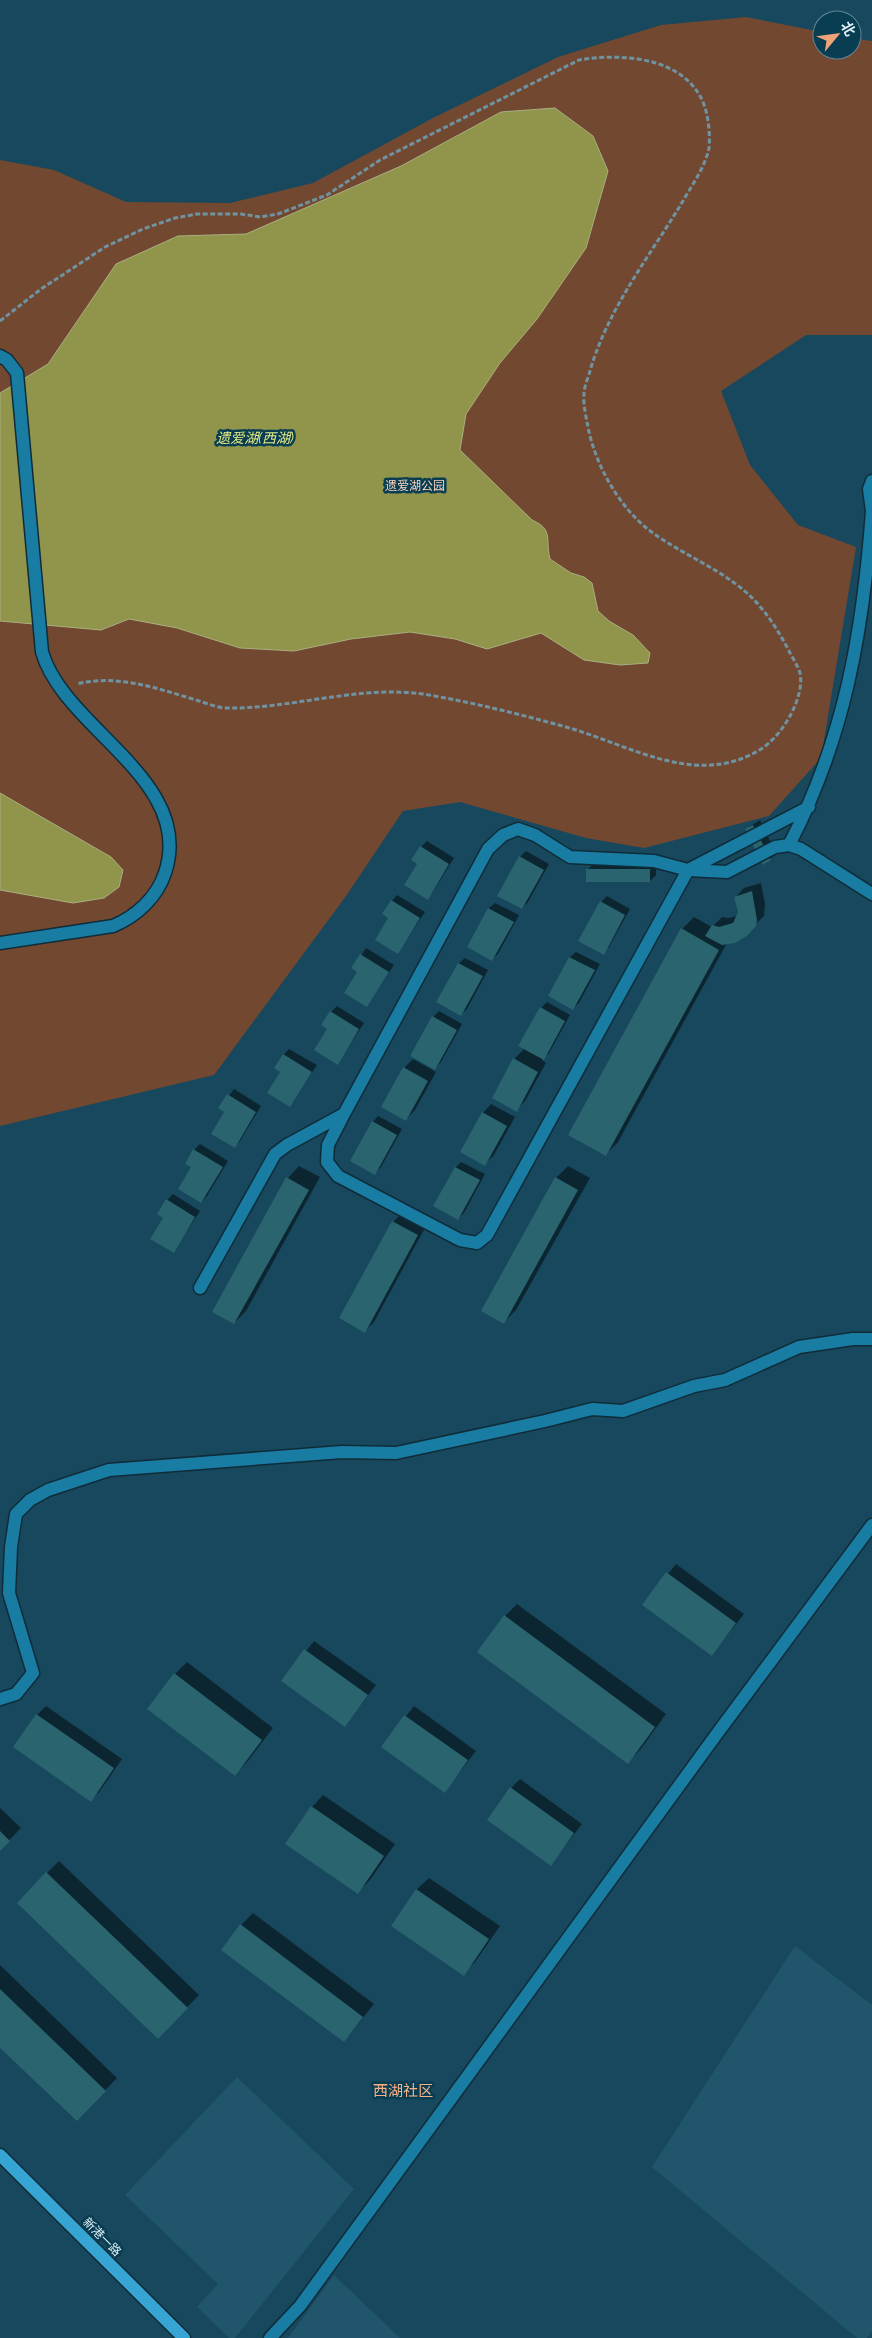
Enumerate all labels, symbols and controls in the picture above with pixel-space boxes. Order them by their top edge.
north arrow [812,10,862,60]
text: 北 [838,19,859,39]
water label: 遗爱湖(西湖) [216,430,294,446]
park label: 遗爱湖公园 [385,479,445,493]
district label: 西湖社区 [373,2082,433,2100]
street label: 新港一路 [80,2215,124,2259]

